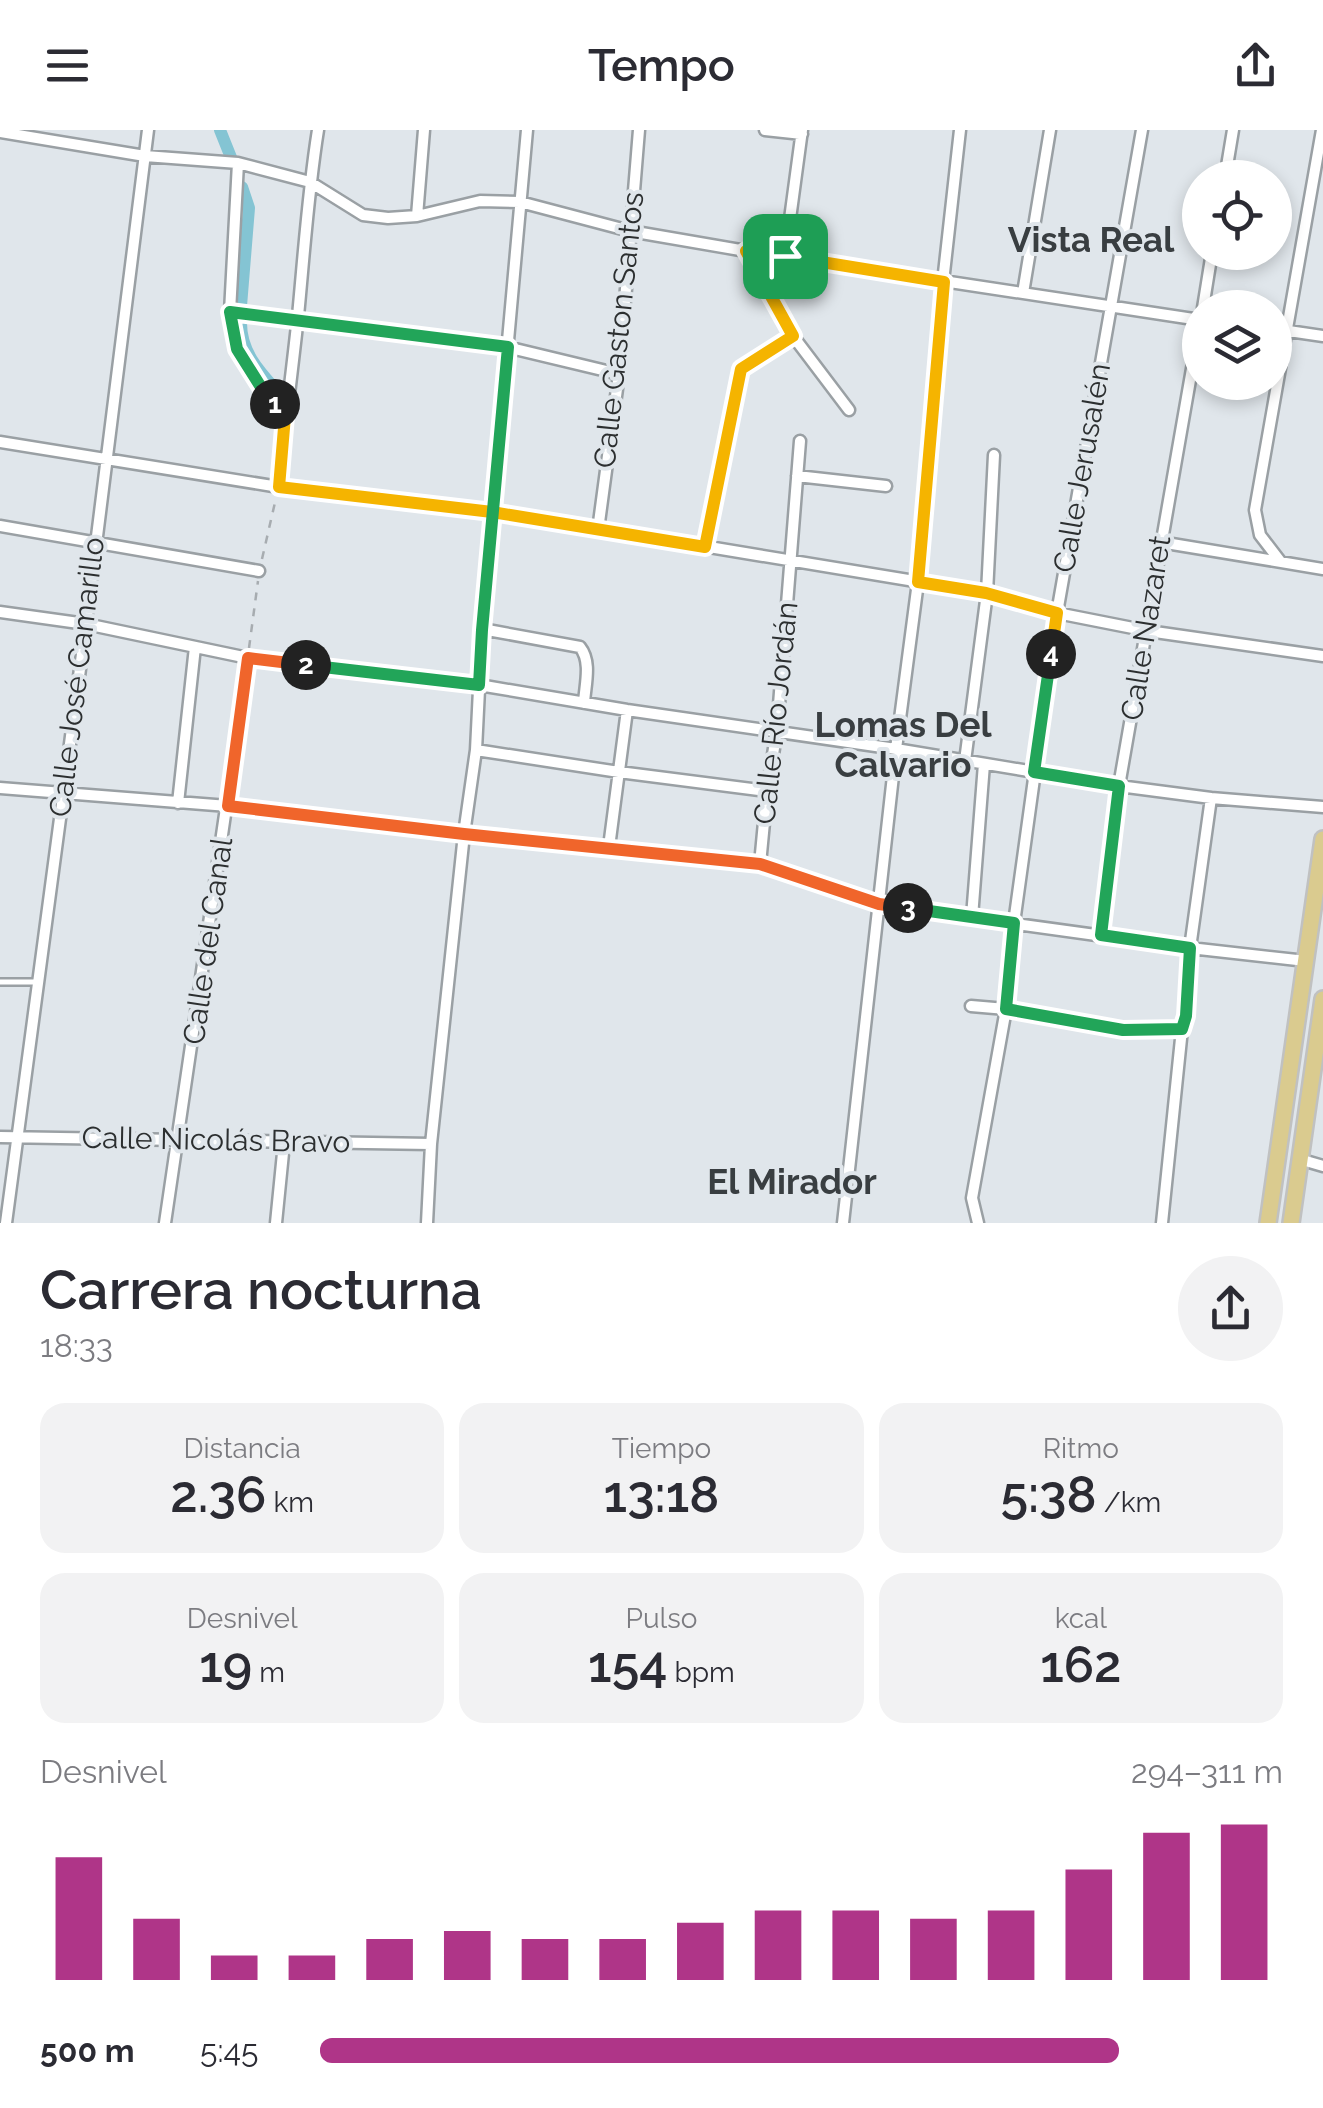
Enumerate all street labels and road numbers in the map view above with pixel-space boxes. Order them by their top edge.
street label: Calle Gaston Santos [587,190,650,470]
street label: Calle Jerusalén [1046,361,1117,575]
street label: Calle Nazaret [1114,533,1177,723]
street label: Calle José Camarillo [42,535,111,819]
street label: Calle Río Jordán [746,600,805,826]
street label: Calle del Canal [176,834,239,1047]
street label: Calle Nicolás Bravo [81,1120,351,1159]

